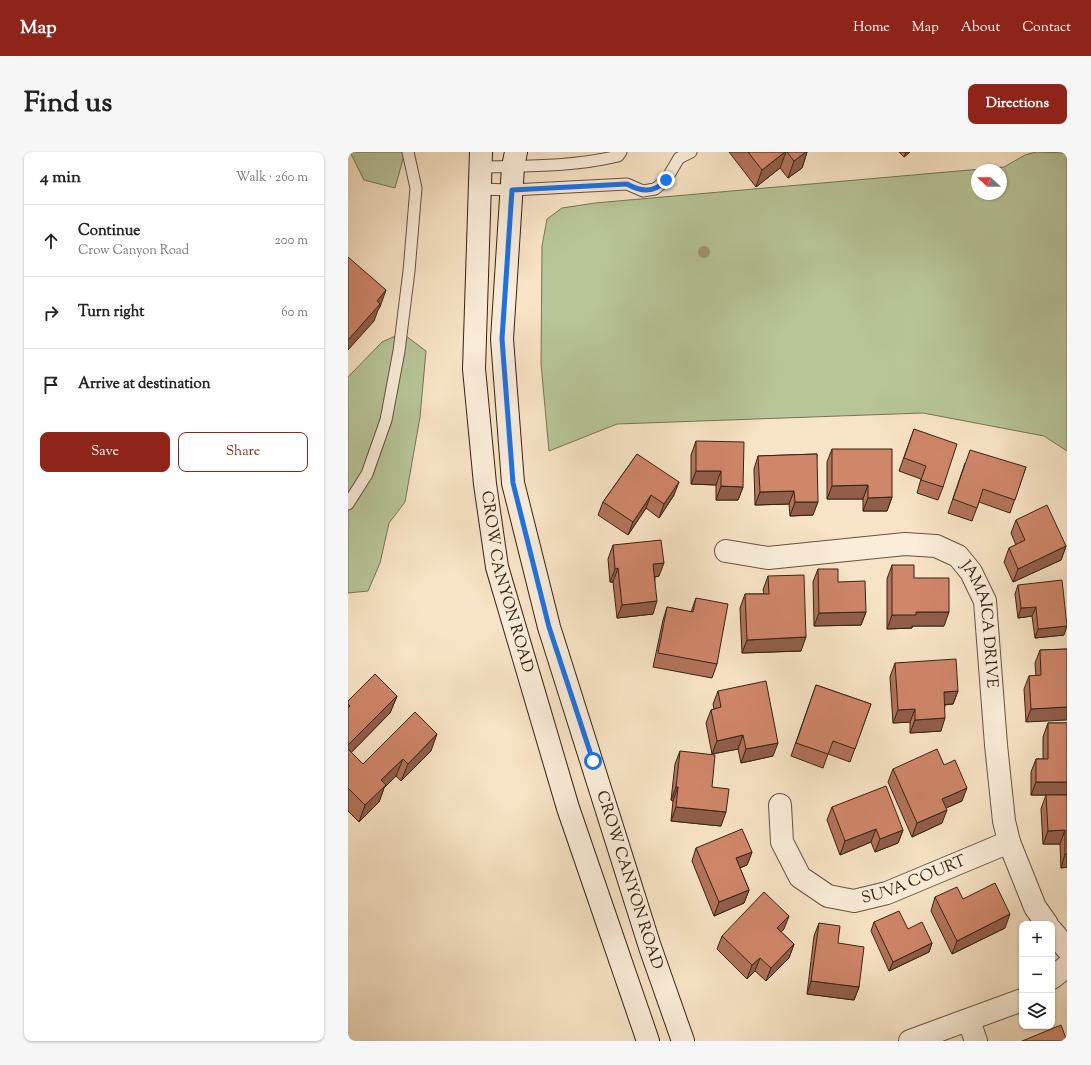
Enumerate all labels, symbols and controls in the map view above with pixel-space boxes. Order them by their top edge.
text: Map [20,15,57,42]
text: Home [853,18,890,38]
text: Map [912,18,939,38]
text: About [961,18,1000,38]
text: Contact [1022,18,1071,38]
text: Find us [24,84,112,124]
button: Directions [968,84,1067,124]
north arrow [971,164,1007,200]
text: 4 min [40,166,81,190]
text: Walk · 260 m [236,169,308,187]
route end [657,171,675,189]
text: Continue [78,221,140,242]
icon: ahead [40,230,62,252]
text: 200 m [275,232,308,250]
text: Crow Canyon Road [78,242,189,260]
icon: right [40,302,62,324]
text: Turn right [78,302,144,323]
text: 60 m [281,304,308,322]
icon: arrive [40,374,62,396]
text: Arrive at destination [78,374,211,395]
button: Save [40,432,170,472]
button: Share [178,432,308,472]
street label: CROW CANYON ROAD [475,489,539,676]
street label: JAMAICA DRIVE [954,555,1003,689]
route start [584,752,602,770]
street label: CROW CANYON ROAD [590,788,669,973]
street label: SUVA COURT [859,850,970,910]
map controls [1019,921,1055,1029]
button: + [1019,921,1055,957]
button: − [1019,957,1055,993]
button: layers [1019,993,1055,1029]

